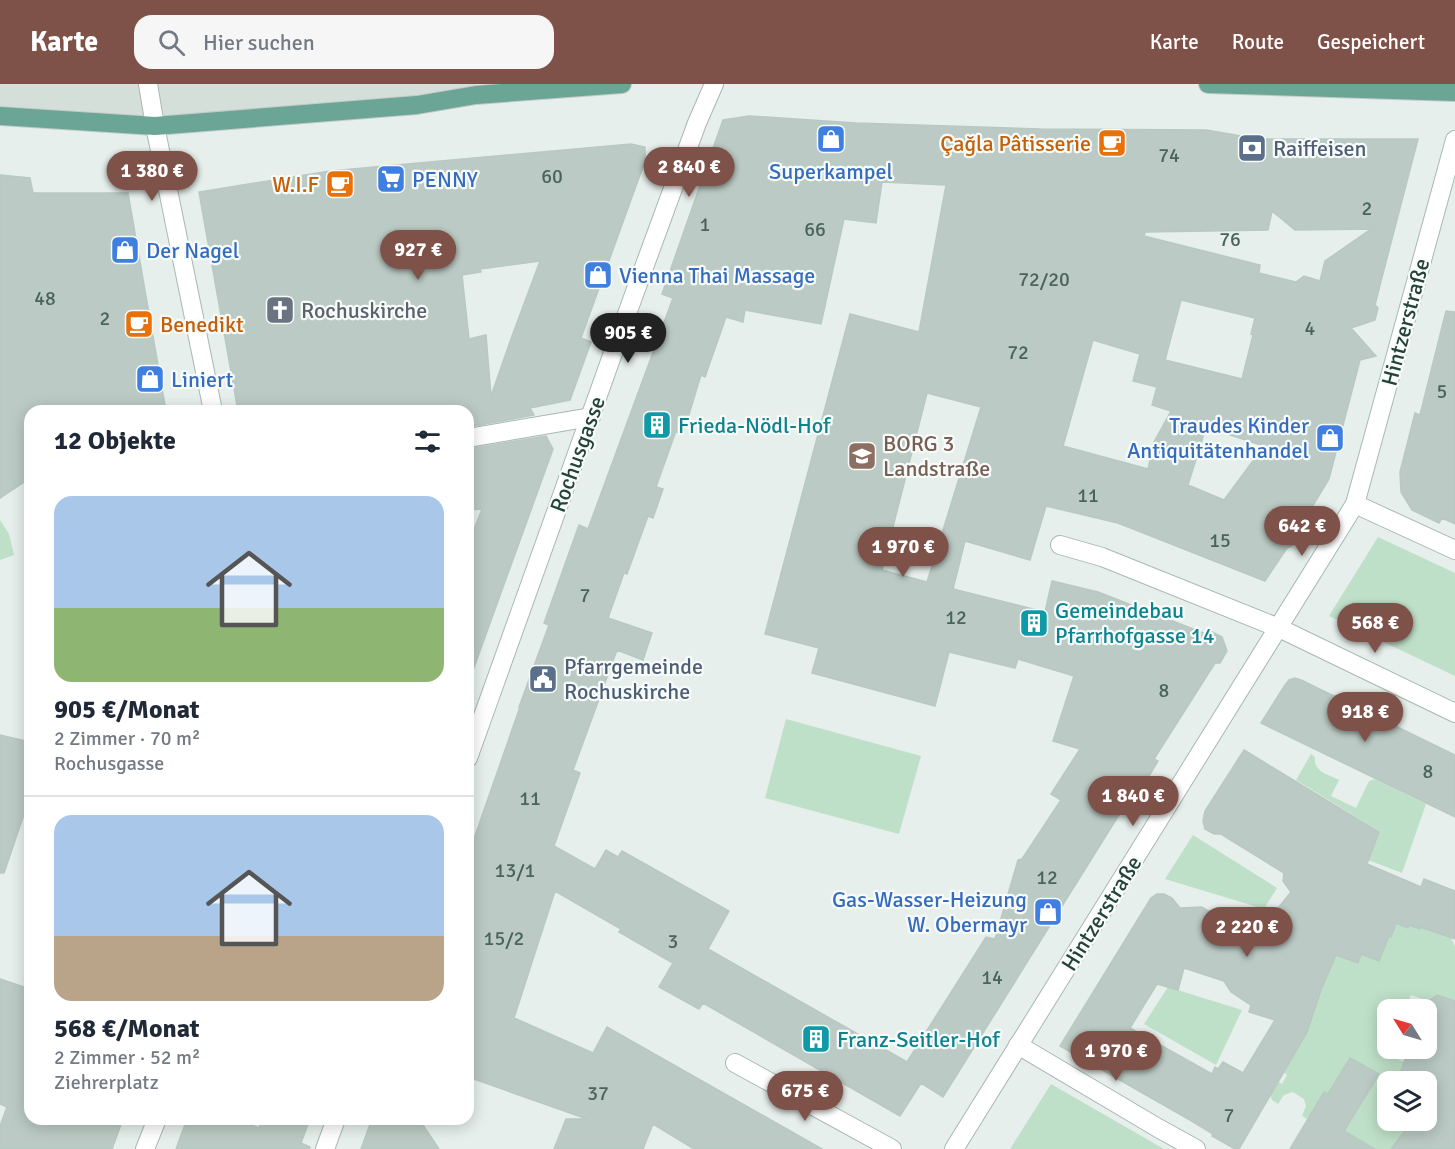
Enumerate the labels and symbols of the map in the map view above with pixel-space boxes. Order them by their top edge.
shop icon: Superkampel [815,123,847,155]
cafe icon: Çağla Pâtisserie [1096,127,1128,159]
place label: Çağla Pâtisserie [940,130,1091,157]
bank icon: Raiffeisen [1236,132,1268,164]
place label: Raiffeisen [1273,135,1367,162]
house number: 74 [1158,143,1180,168]
pin: 2 840 € [634,147,744,198]
pin: 1 380 € [97,151,207,202]
place label: Superkampel [769,158,893,185]
supermarket icon: PENNY [375,163,407,195]
house number: 60 [541,164,563,189]
place label: PENNY [412,166,478,193]
cafe icon: W.I.F [324,168,356,200]
place label: W.I.F [272,171,319,198]
house number: 2 [1362,196,1372,221]
house number: 1 [700,212,710,237]
house number: 66 [804,217,826,242]
house number: 76 [1219,227,1241,252]
pin: 927 € [376,230,460,281]
shop icon: Der Nagel [109,234,141,266]
place label: Der Nagel [146,237,239,264]
street label: Hintzerstraße [1376,256,1435,389]
shop icon: Vienna Thai Massage [582,259,614,291]
place label: Vienna Thai Massage [619,262,815,289]
house number: 72/20 [1018,267,1070,292]
house number: 48 [34,286,56,311]
church icon: Rochuskirche [264,294,296,326]
place label: Rochuskirche [301,297,427,324]
house number: 2 [100,306,110,331]
cafe icon: Benedikt [123,308,155,340]
place label: Benedikt [160,311,244,338]
pin: 905 € [586,313,670,364]
house number: 4 [1305,316,1316,341]
house number: 72 [1007,340,1029,365]
shop icon: Liniert [134,363,166,395]
place label: Liniert [171,366,234,393]
house number: 5 [1437,379,1447,404]
street label: Rochusgasse [544,393,611,516]
building icon: Frieda-Nödl-Hof [641,409,673,441]
place label: Frieda-Nödl-Hof [678,412,832,439]
place label: Traudes Kinder Antiquitätenhandel [1127,412,1309,464]
shop icon: Traudes Kinder Antiquitätenhandel [1314,422,1346,454]
place label: BORG 3 Landstraße [883,430,990,482]
school or university icon: BORG 3 Landstraße [846,440,878,472]
house number: 11 [1077,483,1099,508]
pin: 642 € [1260,506,1344,557]
pin: 1 970 € [848,527,958,578]
house number: 15 [1209,528,1231,553]
house number: 7 [580,583,590,608]
place label: Gemeindebau Pfarrhofgasse 14 [1055,597,1215,649]
pin: 568 € [1333,603,1417,654]
house number: 12 [945,605,967,630]
building icon: Gemeindebau Pfarrhofgasse 14 [1018,607,1050,639]
place label: Pfarrgemeinde Rochuskirche [564,653,703,705]
public building icon: Pfarrgemeinde Rochuskirche [527,663,559,695]
house number: 8 [1159,678,1169,703]
pin: 918 € [1323,692,1407,743]
house number: 8 [1423,759,1433,784]
pin: 1 840 € [1078,776,1188,827]
house number: 11 [519,786,541,811]
street label: Hintzerstraße [1055,851,1147,976]
house number: 13/1 [495,858,535,883]
house number: 12 [1036,865,1058,890]
place label: Gas-Wasser-Heizung W. Obermayr [832,886,1027,938]
shop icon: Gas-Wasser-Heizung W. Obermayr [1032,896,1064,928]
pin: 2 220 € [1192,907,1302,958]
house number: 15/2 [484,926,524,951]
house number: 3 [668,929,678,954]
house number: 14 [981,965,1003,990]
north arrow [1377,999,1437,1059]
building icon: Franz-Seitler-Hof [800,1023,832,1055]
place label: Franz-Seitler-Hof [837,1026,1001,1053]
pin: 1 970 € [1061,1031,1171,1082]
pin: 675 € [763,1071,847,1122]
house number: 37 [587,1081,609,1106]
house number: 7 [1224,1103,1234,1128]

